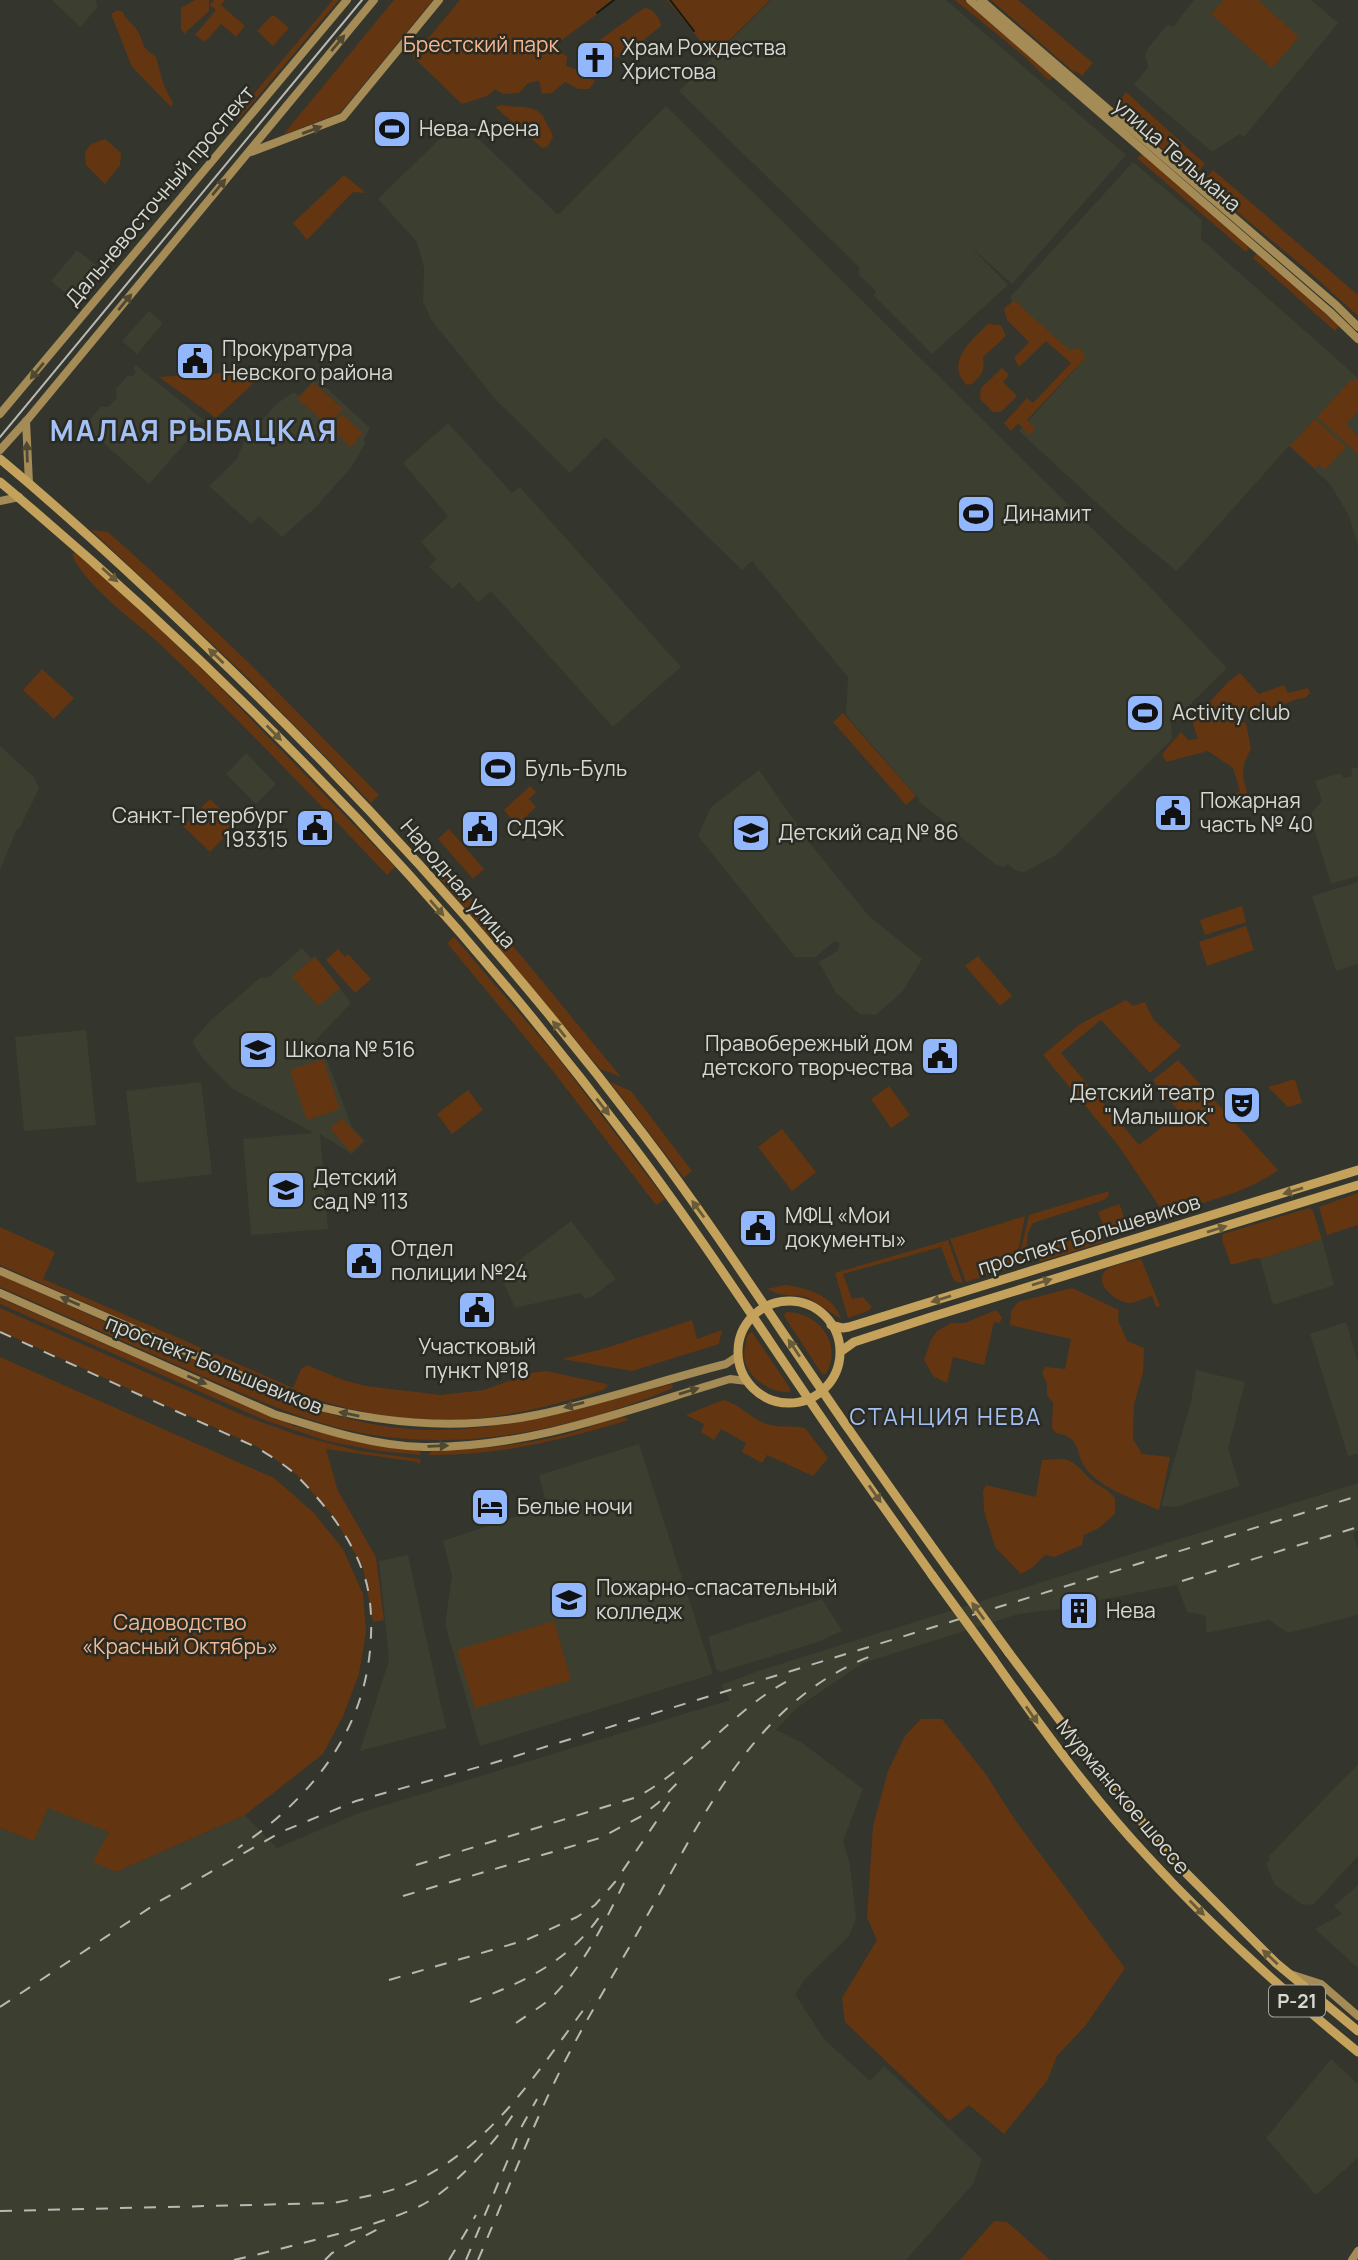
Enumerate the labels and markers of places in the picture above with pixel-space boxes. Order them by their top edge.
place label: Храм Рождества Христова [622,33,786,85]
church icon: Храм Рождества Христова [574,39,616,81]
sports icon: Нева-Арена [371,108,413,150]
place label: Нева-Арена [419,114,539,142]
place label: Прокуратура Невского района [222,334,393,386]
public building icon: Прокуратура Невского района [174,340,216,382]
sports icon: Динамит [955,493,997,535]
place label: Динамит [1003,499,1092,527]
sports icon: Activity club [1124,692,1166,734]
place label: Activity club [1172,698,1290,726]
sports icon: Буль-Буль [477,748,519,790]
place label: Буль-Буль [525,754,627,782]
place label: Пожарная часть № 40 [1200,786,1313,838]
public building icon: Пожарная часть № 40 [1152,792,1194,834]
place label: Санкт-Петербург 193315 [112,801,288,853]
public building icon: Санкт-Петербург 193315 [294,807,336,849]
public building icon: СДЭК [459,808,501,850]
school or university icon: Детский сад № 86 [730,812,772,854]
place label: СДЭК [507,814,565,842]
place label: Детский сад № 86 [778,818,959,846]
school or university icon: Школа № 516 [237,1029,279,1071]
place label: Правобережный дом детского творчества [702,1029,913,1081]
place label: Школа № 516 [285,1035,415,1063]
public building icon: Правобережный дом детского творчества [919,1035,961,1077]
place label: Детский театр "Малышок" [1069,1078,1215,1130]
theatre icon: Детский театр "Малышок" [1221,1084,1263,1126]
place label: Детский сад № 113 [313,1163,408,1215]
school or university icon: Детский сад № 113 [265,1169,307,1211]
place label: МФЦ «Мои документы» [785,1201,907,1253]
public building icon: МФЦ «Мои документы» [737,1207,779,1249]
place label: Отдел полиции №24 [391,1234,528,1286]
public building icon: Отдел полиции №24 [343,1240,385,1282]
public building icon: Участковый пункт №18 [456,1289,498,1331]
place label: Участковый пункт №18 [418,1332,536,1384]
hotel icon: Белые ночи [469,1486,511,1528]
place label: Белые ночи [517,1492,633,1520]
place label: Пожарно-спасательный колледж [596,1573,838,1625]
school or university icon: Пожарно-спасательный колледж [548,1579,590,1621]
building icon: Нева [1058,1590,1100,1632]
place label: Нева [1106,1596,1156,1624]

